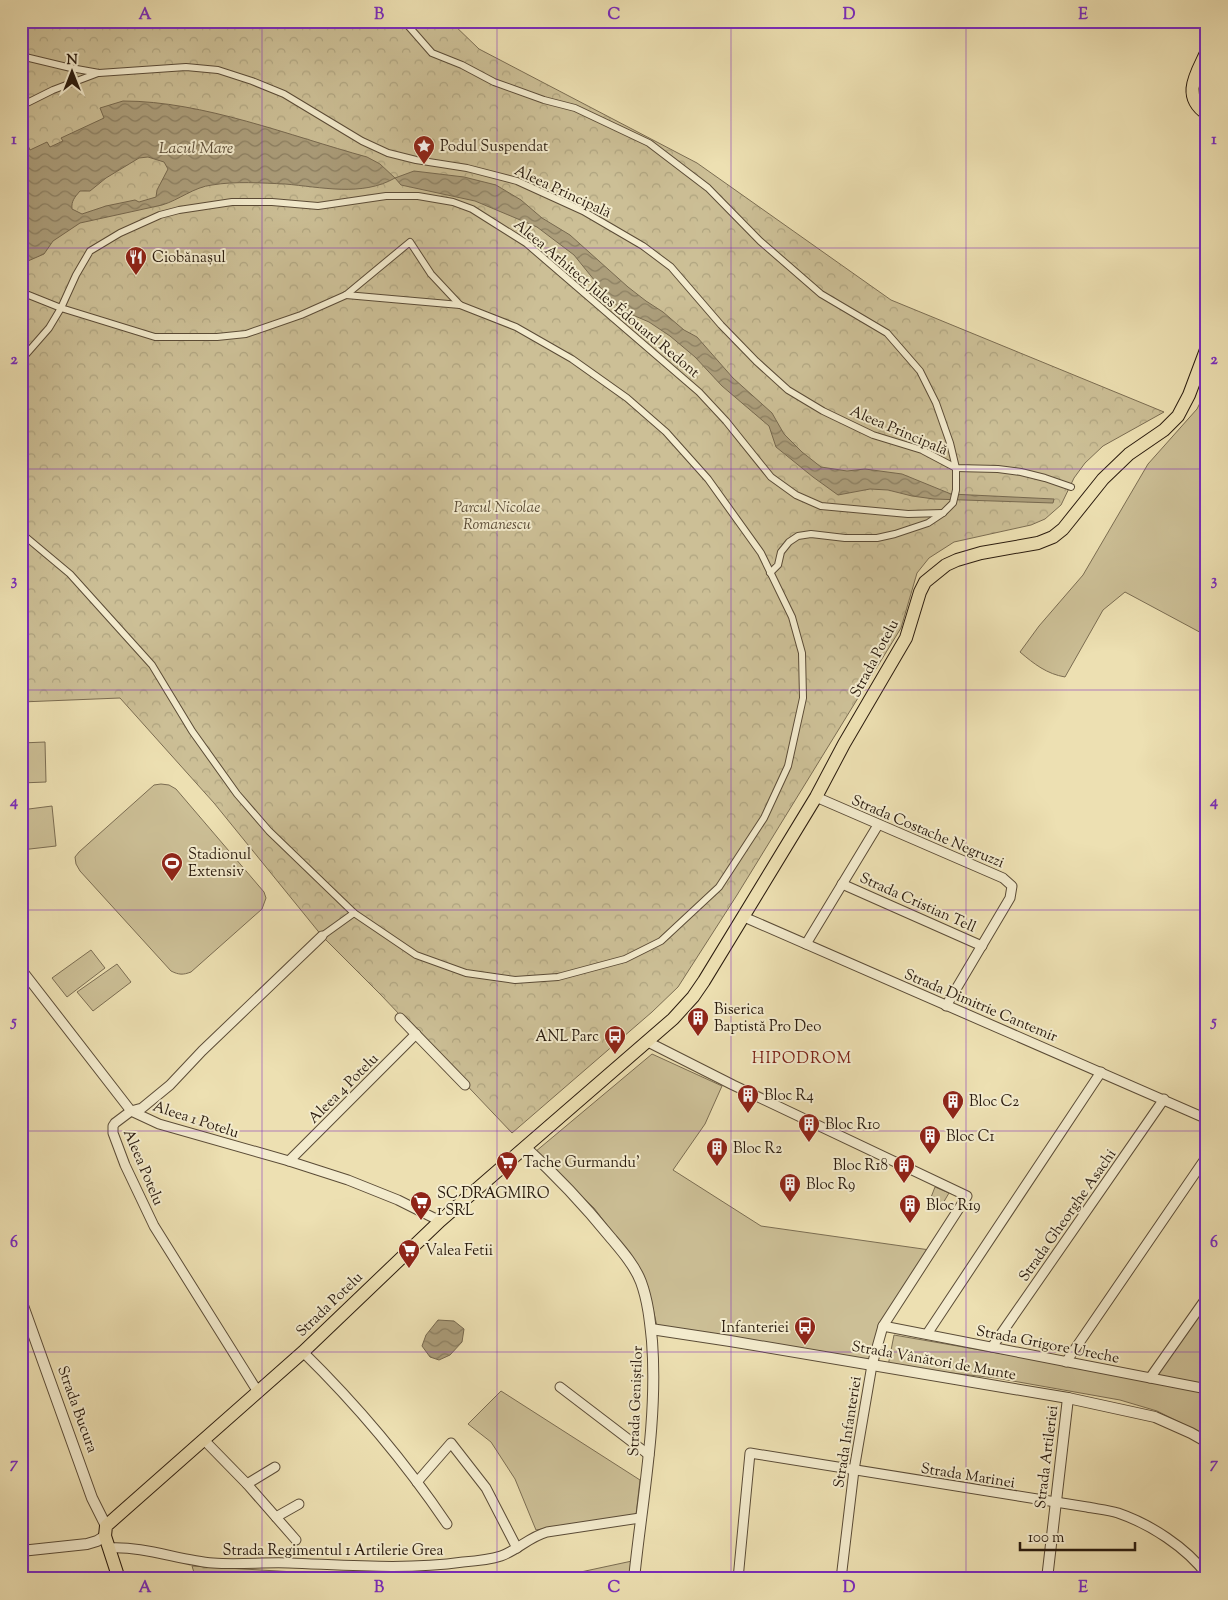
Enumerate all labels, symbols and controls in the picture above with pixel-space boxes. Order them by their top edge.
text: A [139,4,152,27]
text: B [374,4,384,27]
text: C [608,4,621,27]
text: D [843,4,856,27]
text: E [1078,4,1088,27]
north arrow [48,48,98,98]
text: N [66,51,78,71]
text: 1 [11,129,17,152]
text: 1 [1211,129,1217,152]
place icon: Podul Suspendat [412,134,436,165]
place label: Podul Suspendat [440,137,548,158]
water label: Lacul Mare [159,138,233,161]
street label: Aleea Principală [511,161,614,224]
street label: Aleea Arhitect Jules Édouard Redont [509,214,704,383]
restaurant icon: Ciobănașul [124,245,148,276]
place label: Ciobănașul [152,248,226,269]
text: 2 [10,349,18,372]
text: 2 [1210,349,1218,372]
street label: Aleea Principală [846,401,951,461]
park label: Parcul Nicolae Romanescu [454,498,540,536]
text: 3 [11,570,18,593]
text: 3 [1211,570,1218,593]
street label: Strada Potelu [846,616,905,701]
text: 4 [9,791,18,814]
street label: Strada Costache Negruzzi [848,791,1007,874]
text: 4 [1209,791,1218,814]
place label: Stadionul Extensiv [188,845,251,883]
sports icon: Stadionul Extensiv [160,851,184,882]
street label: Strada Cristian Tell [856,868,979,938]
street label: Strada Dimitrie Cantemir [901,965,1061,1048]
place label: Biserica Baptistă Pro Deo [714,1000,821,1038]
building icon: Biserica Baptistă Pro Deo [686,1006,710,1037]
text: 5 [9,1011,17,1034]
text: 5 [1209,1011,1217,1034]
bus stop icon: ANL Parc [603,1024,627,1055]
place label: ANL Parc [535,1027,599,1048]
district label: HIPODROM [752,1048,852,1071]
street label: Aleea 4 Potelu [304,1049,384,1129]
building icon: Bloc R4 [736,1083,760,1114]
place label: Bloc R4 [764,1086,814,1107]
building icon: Bloc C2 [941,1089,965,1120]
place label: Bloc C2 [969,1092,1019,1113]
street label: Aleea 1 Potelu [150,1097,242,1144]
building icon: Bloc R10 [797,1112,821,1143]
place label: Bloc R10 [825,1115,880,1136]
building icon: Bloc C1 [918,1124,942,1155]
street label: Aleea Potelu [117,1126,168,1209]
place label: Bloc C1 [946,1127,995,1148]
building icon: Bloc R2 [705,1136,729,1167]
place label: Bloc R2 [733,1139,782,1160]
street label: Strada Gheorghe Asachi [1014,1145,1122,1286]
supermarket icon: Tache Gurmandu' [495,1150,519,1181]
place label: Tache Gurmandu' [523,1153,640,1174]
building icon: Bloc R18 [892,1153,916,1184]
place label: Bloc R18 [833,1156,888,1177]
building icon: Bloc R9 [778,1172,802,1203]
place label: Bloc R9 [806,1175,855,1196]
place label: SC DRAGMIRO 1 SRL [437,1184,550,1222]
supermarket icon: SC DRAGMIRO 1 SRL [409,1190,433,1221]
building icon: Bloc R19 [898,1193,922,1224]
place label: Bloc R19 [926,1196,981,1217]
text: 6 [10,1232,18,1255]
text: 6 [1210,1232,1218,1255]
supermarket icon: Valea Fetii [397,1238,421,1269]
place label: Valea Fetii [425,1241,493,1262]
street label: Strada Potelu [292,1268,368,1342]
bus stop icon: Infanteriei [793,1315,817,1346]
place label: Infanteriei [721,1318,789,1339]
street label: Strada Grigore Ureche [974,1321,1121,1370]
street label: Strada Vânători de Munte [850,1337,1018,1386]
street label: Strada Geniștilor [624,1345,649,1457]
street label: Strada Bucura [51,1363,102,1456]
street label: Strada Infanteriei [829,1375,868,1490]
street label: Strada Artileriei [1031,1404,1064,1510]
text: 7 [10,1453,19,1476]
text: 7 [1210,1453,1219,1476]
street label: Strada Marinei [919,1459,1016,1494]
scale bar [1020,1520,1136,1552]
text: 100 m [1028,1528,1065,1549]
street label: Strada Regimentul 1 Artilerie Grea [222,1541,444,1562]
text: A [139,1577,152,1600]
text: B [374,1577,384,1600]
text: C [608,1577,621,1600]
text: D [843,1577,856,1600]
text: E [1078,1577,1088,1600]

